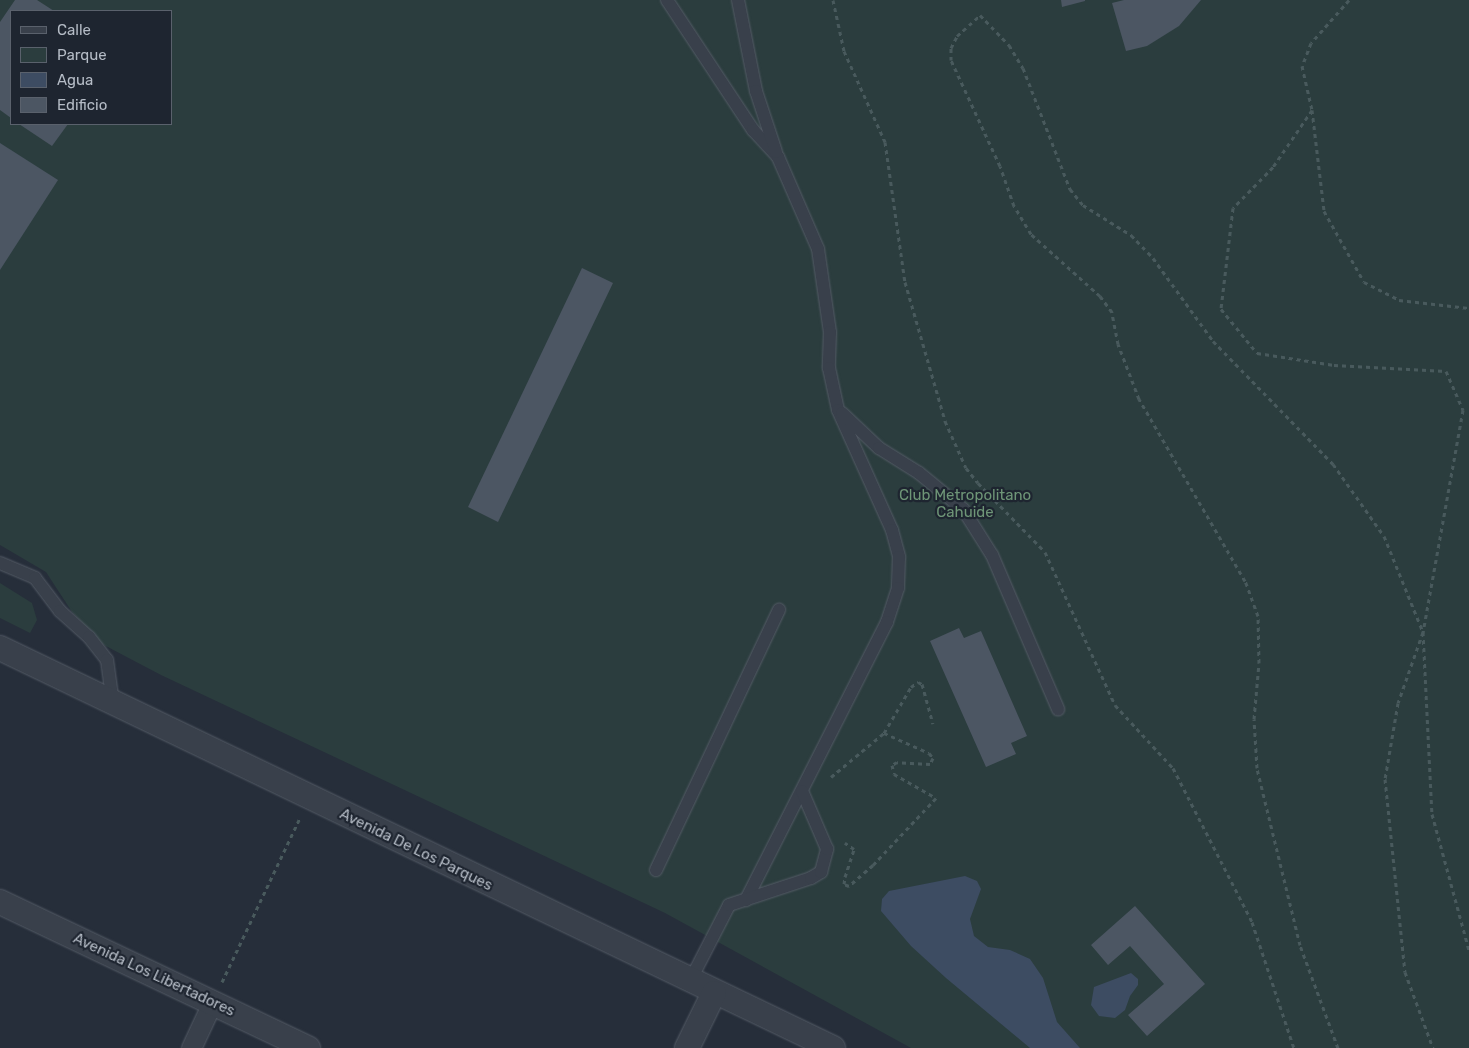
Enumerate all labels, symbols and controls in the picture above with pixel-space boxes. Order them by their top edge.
legend [10,10,172,125]
text: Calle [57,21,91,39]
text: Parque [57,46,107,64]
text: Agua [57,71,93,89]
text: Edificio [57,96,107,114]
park label: Club Metropolitano Cahuide [899,486,1031,521]
street label: Avenida De Los Parques [337,805,495,895]
street label: Avenida Los Libertadores [70,930,238,1020]

